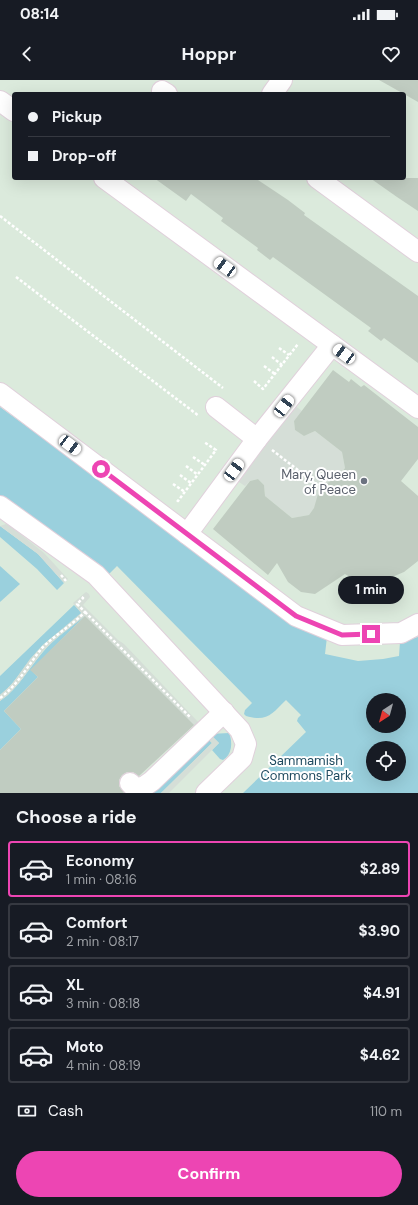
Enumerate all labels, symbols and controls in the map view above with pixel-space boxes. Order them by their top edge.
text: 08:14 [20,4,59,24]
text: Hoppr [182,42,236,66]
icon: back [16,43,38,65]
icon: heart [380,43,402,65]
text: Pickup [52,107,102,127]
text: Drop-off [52,146,117,166]
car [212,255,238,279]
car [331,342,357,366]
car [272,393,296,419]
car [57,433,83,457]
car [222,457,246,483]
route start [92,460,110,478]
place label: Mary, Queen of Peace [281,466,356,498]
marker: Mary, Queen of Peace [359,476,369,486]
callout: 1 min [338,576,404,604]
text: 1 min [355,581,387,598]
route end [362,625,380,643]
north arrow [366,693,406,733]
map controls [366,693,406,781]
button: locate [366,741,406,781]
park label: Sammamish Commons Park [260,752,352,784]
text: Choose a ride [16,805,137,829]
icon: car [18,851,54,887]
text: Economy [66,851,134,871]
text: $2.89 [360,859,400,879]
text: 1 min · 08:16 [66,871,137,888]
icon: car [18,913,54,949]
text: Comfort [66,913,127,933]
text: $3.90 [358,921,400,941]
text: 2 min · 08:17 [66,933,139,950]
icon: car [18,975,54,1011]
text: XL [66,975,84,995]
text: $4.91 [363,983,400,1003]
text: 3 min · 08:18 [66,995,140,1012]
icon: car [18,1037,54,1073]
text: Moto [66,1037,104,1057]
text: $4.62 [360,1045,400,1065]
text: 4 min · 08:19 [66,1057,141,1074]
icon: cash [16,1100,38,1122]
text: Cash [48,1101,83,1121]
text: 110 m [370,1103,402,1120]
button: Confirm [16,1151,402,1197]

